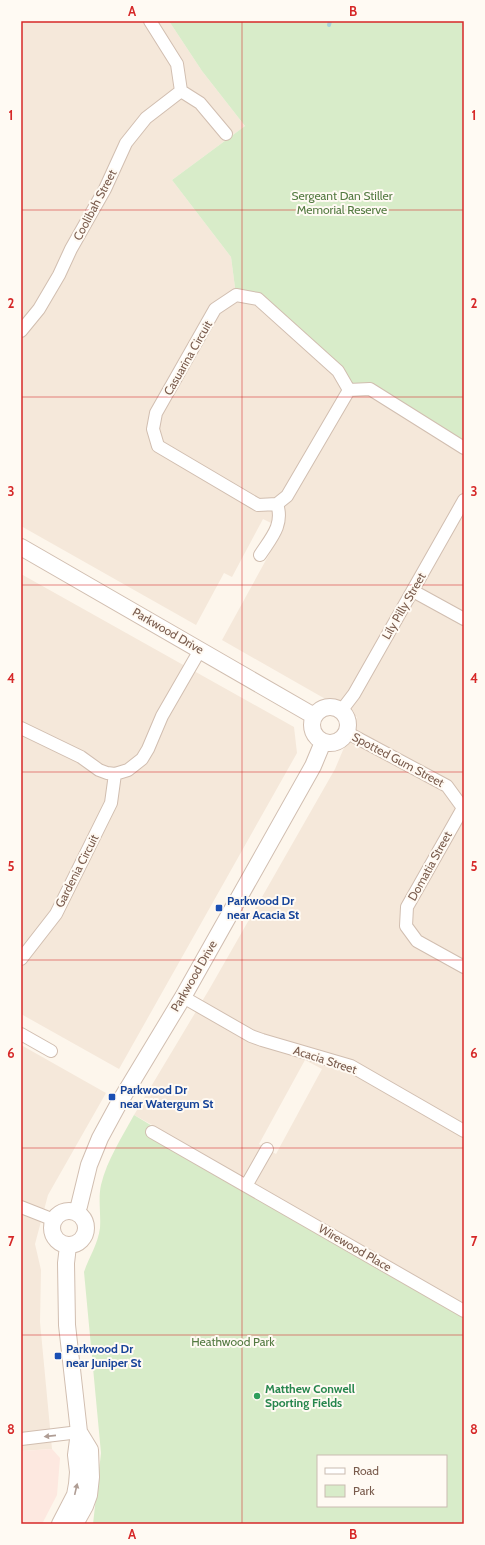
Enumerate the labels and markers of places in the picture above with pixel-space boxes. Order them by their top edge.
place label: Parkwood Dr near Acacia St [227,893,299,922]
marker: Parkwood Dr near Acacia St [214,903,224,913]
place label: Parkwood Dr near Watergum St [120,1082,213,1111]
marker: Parkwood Dr near Watergum St [107,1092,117,1102]
place label: Parkwood Dr near Juniper St [66,1341,141,1370]
marker: Parkwood Dr near Juniper St [53,1351,63,1361]
place label: Matthew Conwell Sporting Fields [265,1381,355,1410]
marker: Matthew Conwell Sporting Fields [252,1391,262,1401]

